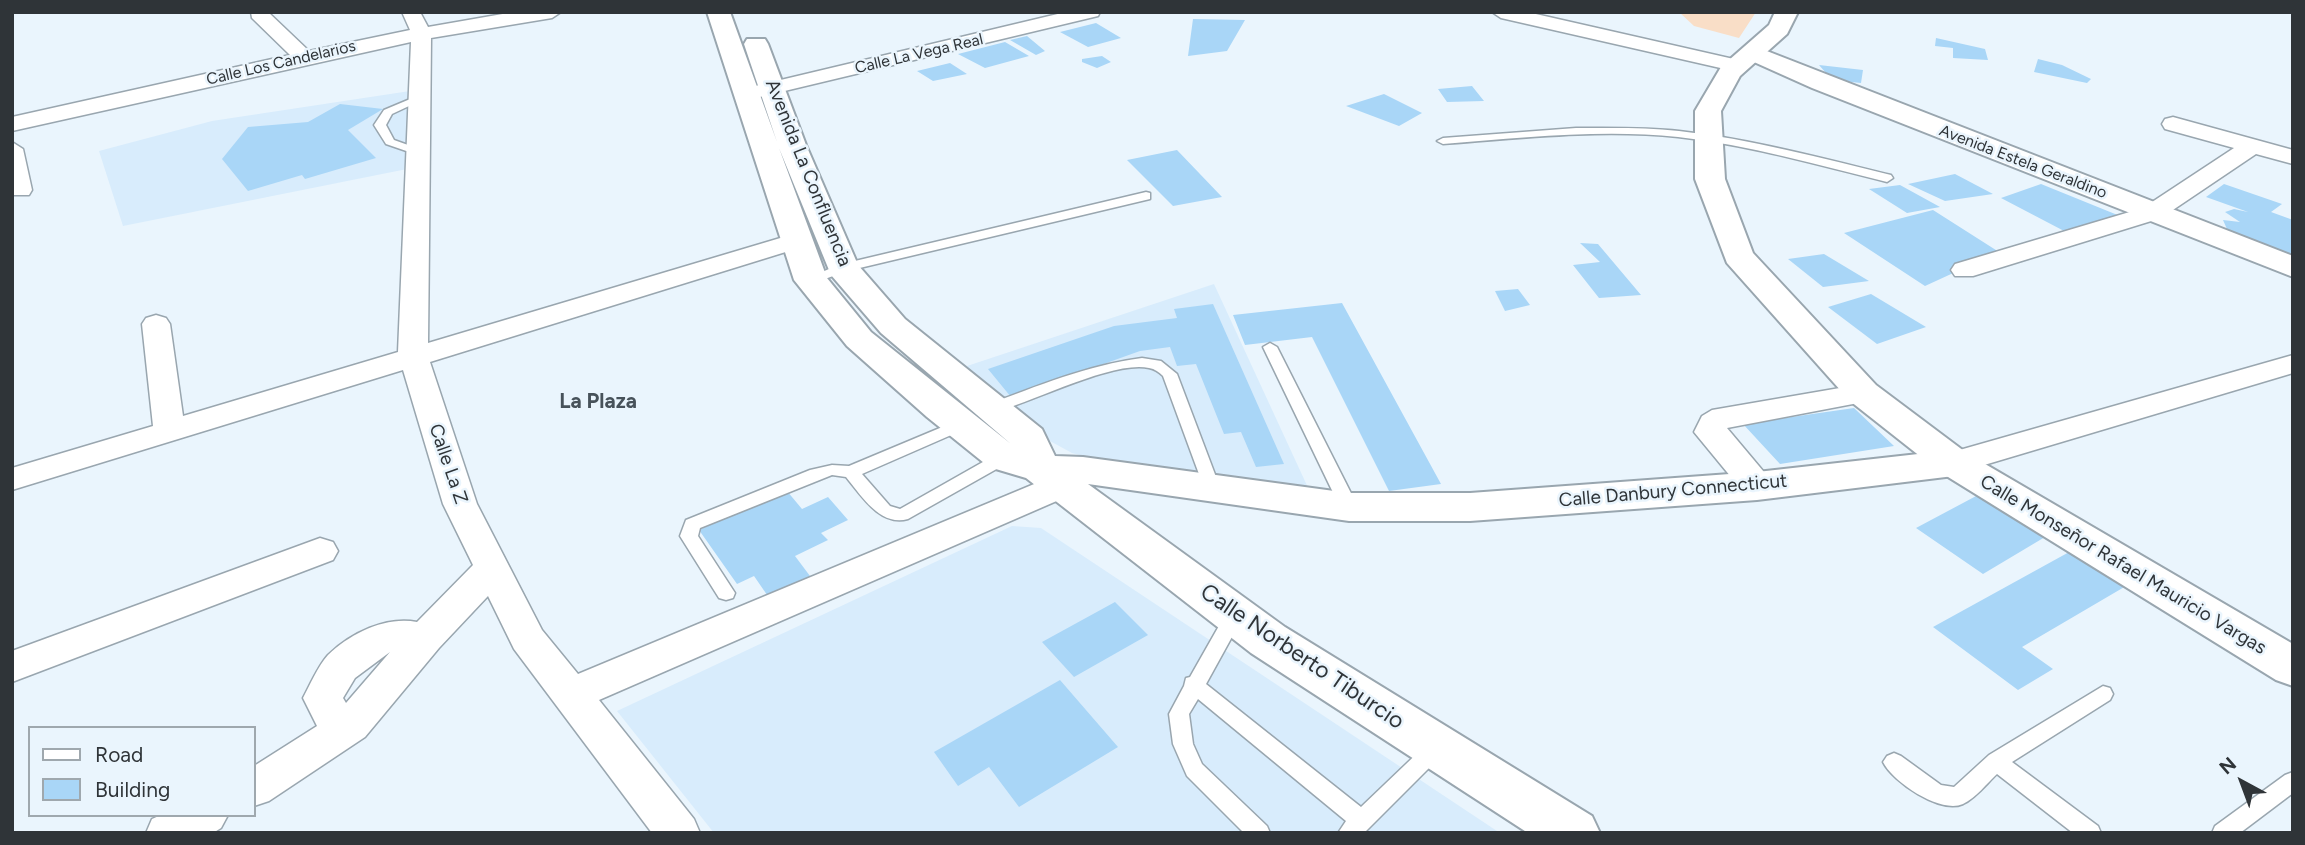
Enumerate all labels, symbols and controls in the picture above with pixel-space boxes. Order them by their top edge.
street label: Calle La Vega Real [853,30,985,78]
street label: Calle Los Candelarios [204,36,358,90]
street label: Avenida La Confluencia [760,76,856,270]
street label: Avenida Estela Geraldino [1936,121,2110,203]
district label: La Plaza [559,389,637,415]
street label: Calle La Z [424,421,472,507]
street label: Calle Danbury Connecticut [1558,470,1788,512]
street label: Calle Monseñor Rafael Mauricio Vargas [1976,470,2270,660]
street label: Calle Norberto Tiburcio [1195,578,1409,736]
legend [28,726,256,817]
text: Road [95,742,143,767]
north arrow [2207,747,2277,817]
text: N [2215,752,2241,779]
text: Building [95,777,170,802]

